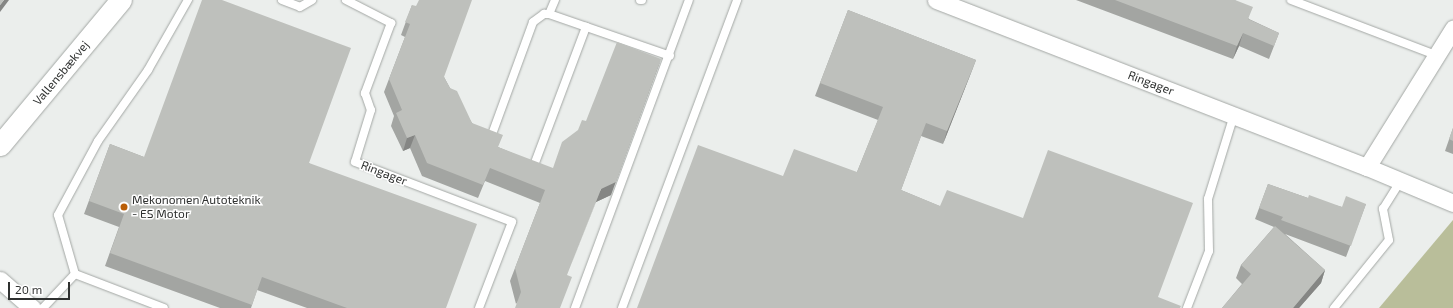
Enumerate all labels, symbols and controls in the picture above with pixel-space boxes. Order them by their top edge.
street label: Vallensbækvej [30,38,92,108]
street label: Ringager [1126,68,1176,98]
street label: Ringager [359,158,409,188]
place label: Mekonomen Autoteknik - ES Motor [132,193,261,221]
marker: Mekonomen Autoteknik - ES Motor [119,202,129,212]
scale bar [10,274,72,300]
text: 20 m [15,282,42,296]

